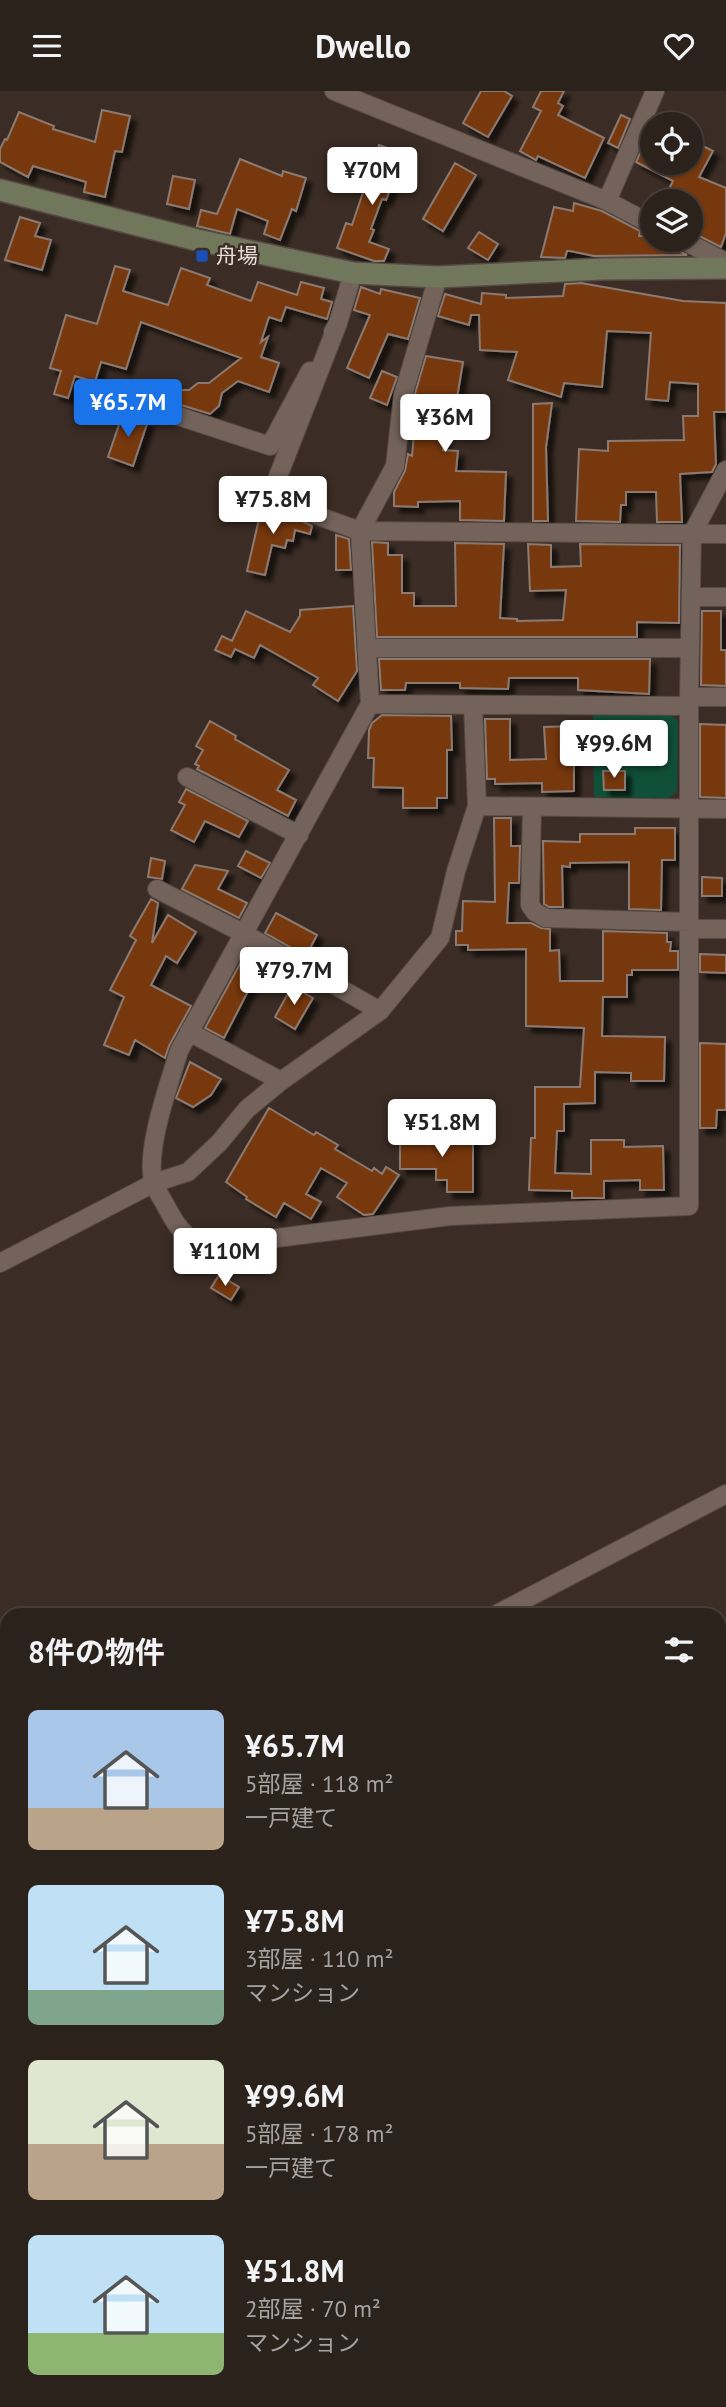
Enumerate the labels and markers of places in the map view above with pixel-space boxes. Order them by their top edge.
pin: ¥70M [331,148,413,207]
place label: 舟場 [216,242,258,269]
marker: 舟場 [194,248,210,264]
pin: ¥65.7M [71,379,185,439]
pin: ¥36M [404,395,486,454]
pin: ¥75.8M [216,477,330,536]
pin: ¥99.6M [557,721,671,780]
pin: ¥79.7M [237,947,351,1007]
pin: ¥51.8M [385,1100,499,1159]
pin: ¥110M [176,1229,274,1288]

